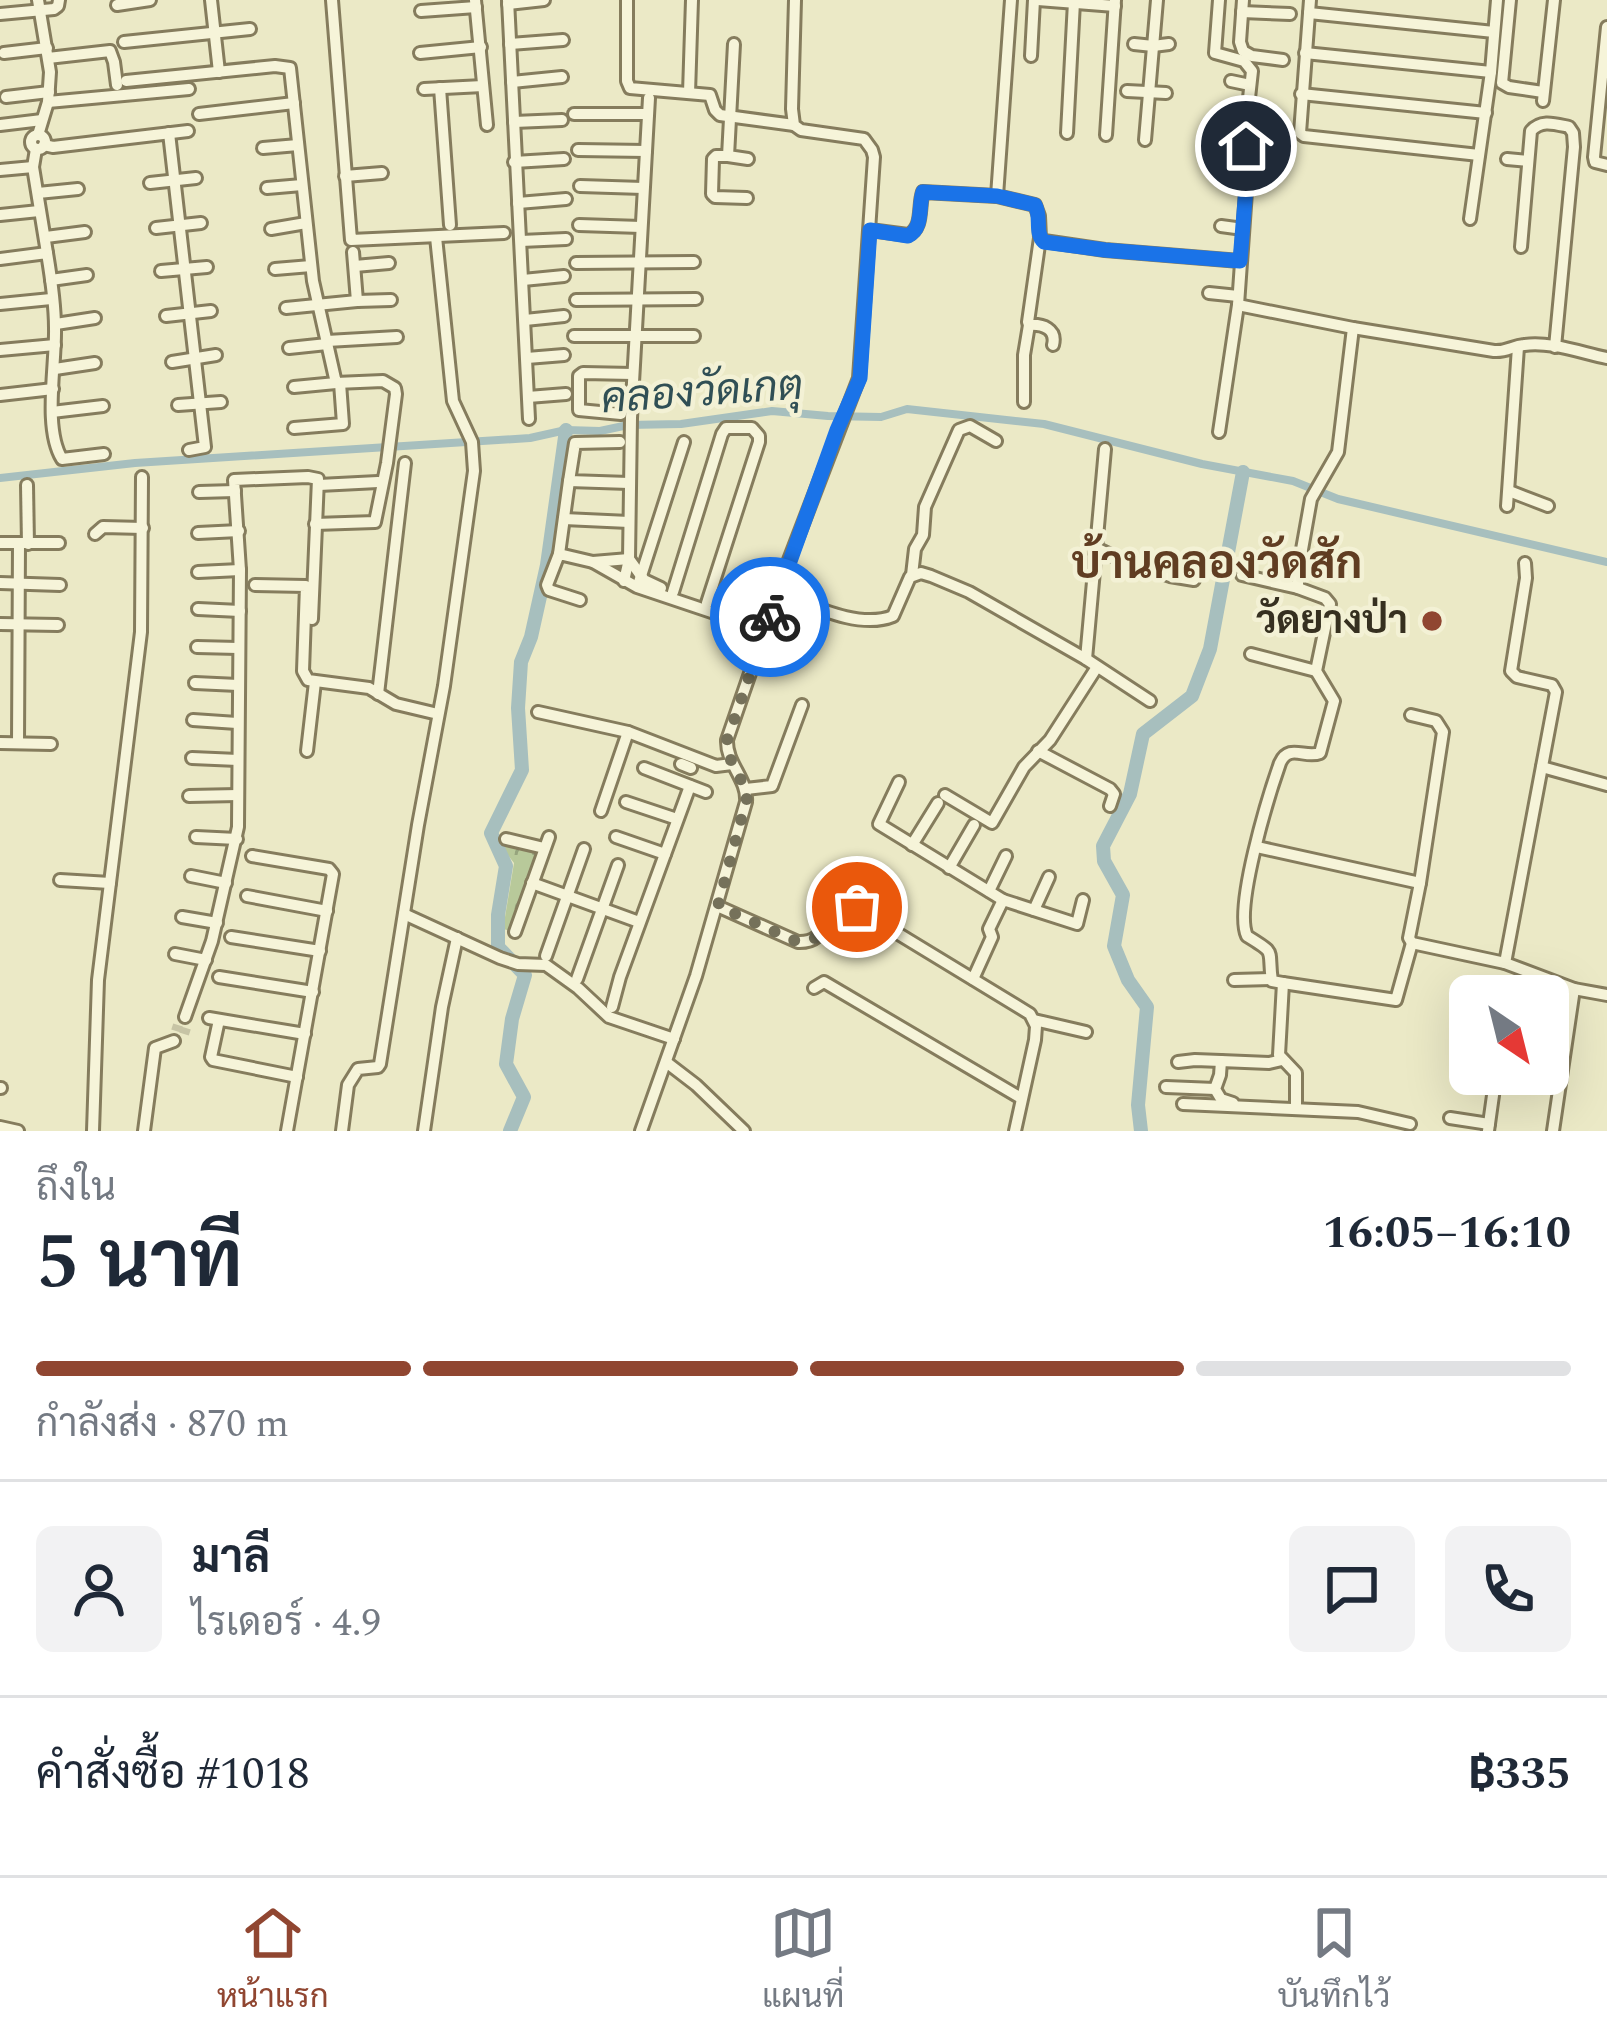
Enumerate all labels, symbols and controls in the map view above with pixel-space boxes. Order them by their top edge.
pin [1195,95,1297,197]
icon: home [1213,113,1279,179]
water label: คลองวัดเกตุ [599,355,805,431]
district label: บ้านคลองวัดสัก [1072,530,1362,599]
courier [710,557,830,677]
icon: bike [737,584,803,650]
place label: วัดยางป่า [1256,592,1408,651]
marker: วัดยางป่า [1419,608,1445,634]
pin [806,856,908,958]
icon: bag [824,874,890,940]
north arrow [1449,975,1569,1095]
map controls [1449,975,1569,1095]
text: ถึงใน [36,1159,116,1218]
text: 16:05–16:10 [1322,1199,1571,1268]
text: 5 นาที [36,1203,243,1322]
text: กำลังส่ง · 870 m [36,1395,289,1454]
text: มาลี [192,1524,270,1593]
button: person [36,1526,162,1652]
button: chat [1289,1526,1415,1652]
button: phone [1445,1526,1571,1652]
text: ไรเดอร์ · 4.9 [192,1594,381,1653]
text: คำสั่งซื้อ #1018 [36,1740,309,1809]
text: ฿335 [1468,1740,1571,1809]
tab: หน้าแรก [217,1900,329,2022]
tab: แผนที่ [762,1900,844,2022]
tab: บันทึกไว้ [1278,1900,1390,2022]

